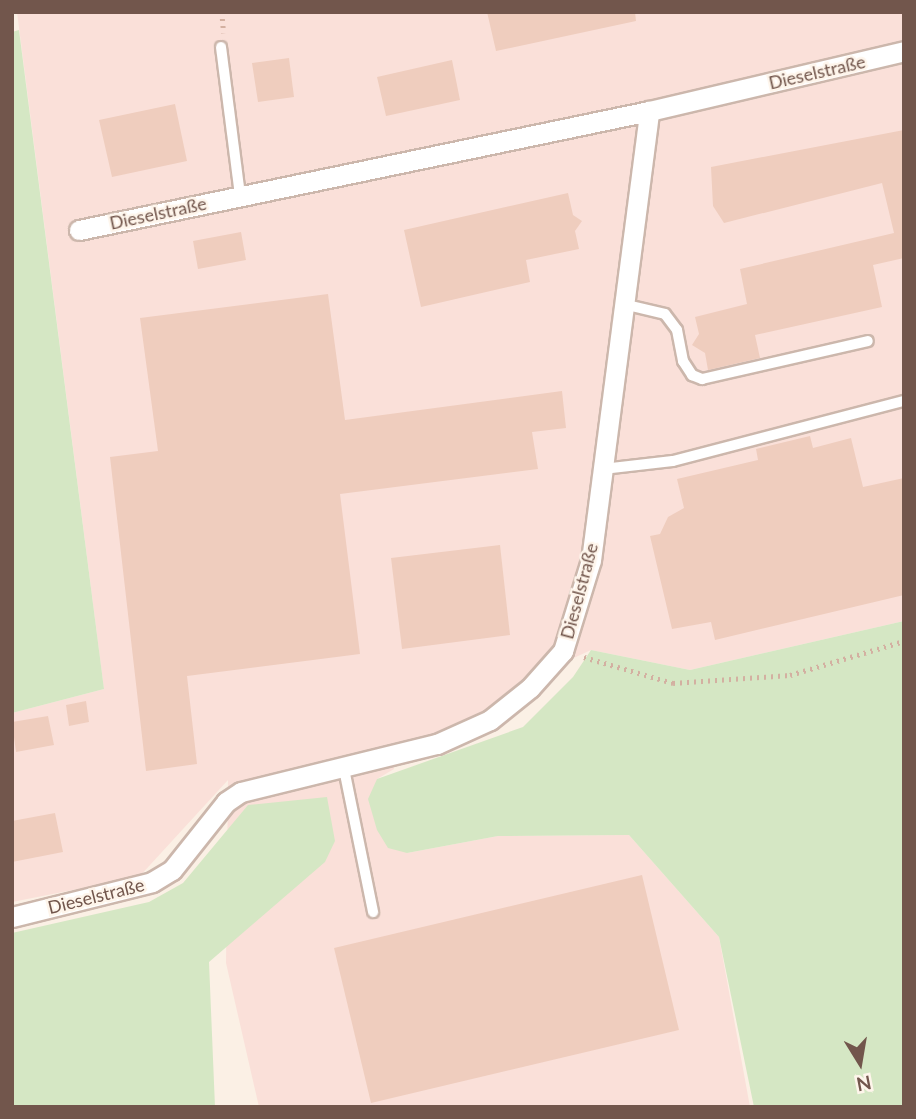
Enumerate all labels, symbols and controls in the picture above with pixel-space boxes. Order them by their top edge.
street label: Dieselstraße [767,50,867,94]
street label: Dieselstraße [108,192,208,234]
street label: Dieselstraße [556,541,602,641]
street label: Dieselstraße [46,874,146,918]
north arrow [825,1028,895,1098]
text: N [855,1071,873,1097]

